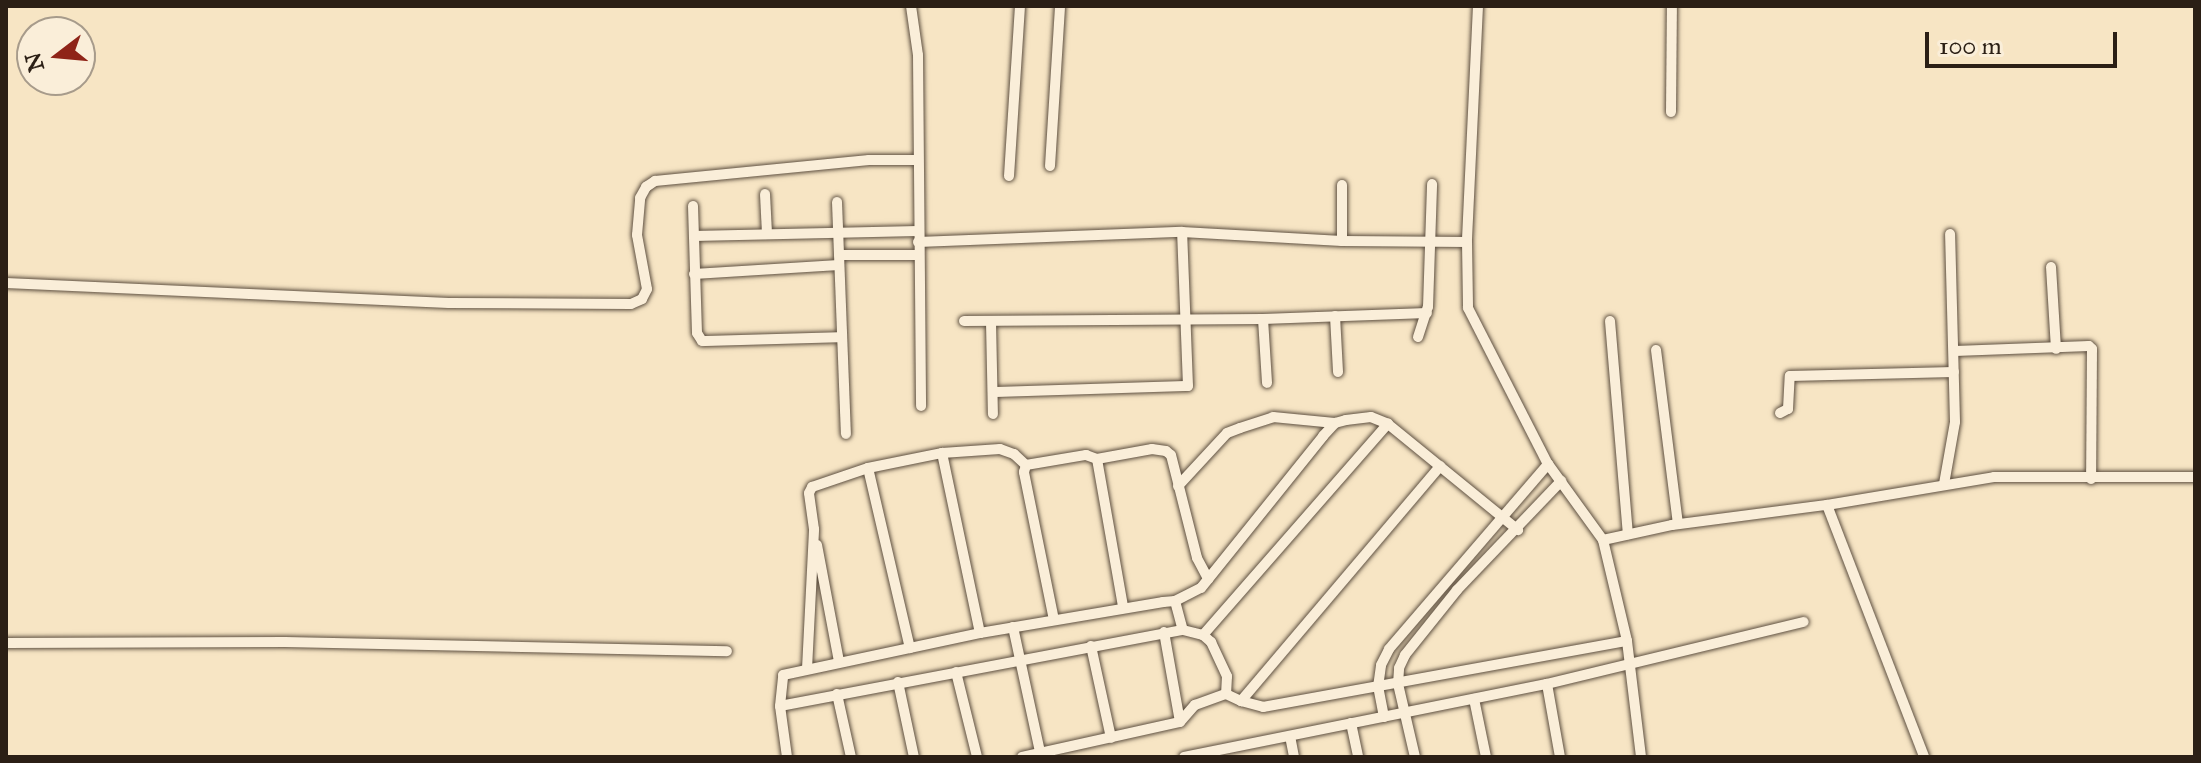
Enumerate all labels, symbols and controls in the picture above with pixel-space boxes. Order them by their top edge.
north arrow [16,16,96,96]
scale bar [1929,16,2121,66]
text: 100 m [1939,31,2002,61]
text: N [19,50,50,75]

